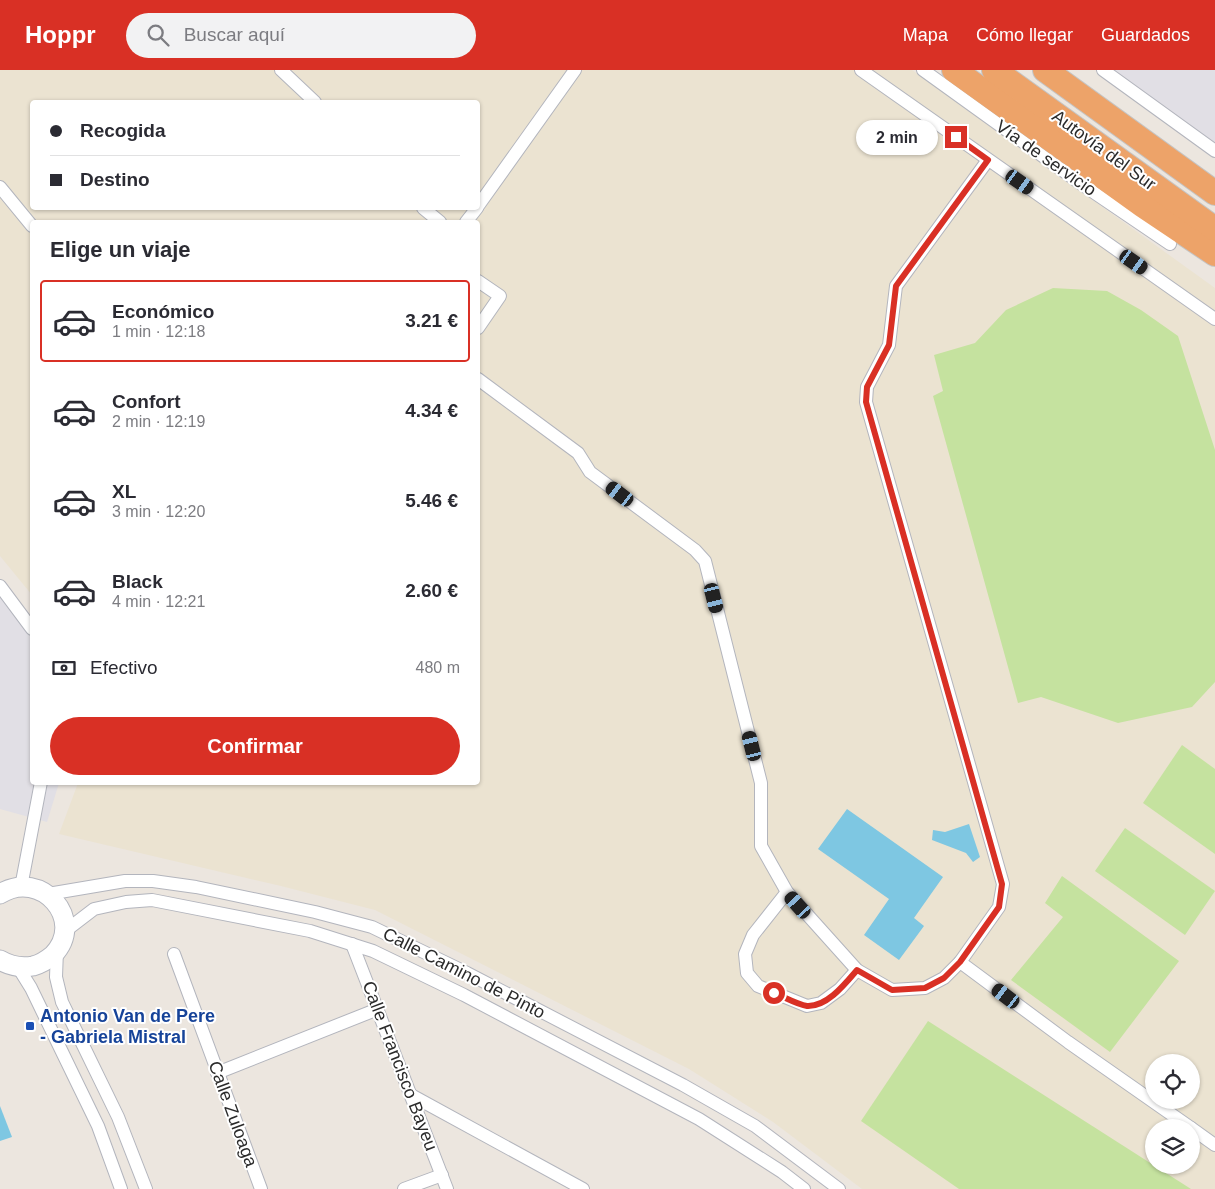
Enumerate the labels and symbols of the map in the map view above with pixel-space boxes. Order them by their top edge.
street label: Autovía del Sur [1048,106,1160,194]
street label: Vía de servicio [992,116,1100,200]
callout: 2 min [856,120,938,154]
route end [945,126,967,148]
car [1003,167,1036,197]
car [1117,247,1150,277]
car [603,479,636,509]
car [703,582,724,614]
car [741,730,762,762]
car [782,889,813,921]
street label: Calle Camino de Pinto [380,923,548,1023]
street label: Calle Francisco Bayeu [358,978,442,1154]
car [989,981,1022,1011]
route start [763,982,785,1004]
place label: Antonio Van de Pere - Gabriela Mistral [40,1006,215,1047]
marker: Antonio Van de Pere - Gabriela Mistral [24,1020,36,1032]
street label: Calle Zuloaga [205,1058,262,1171]

